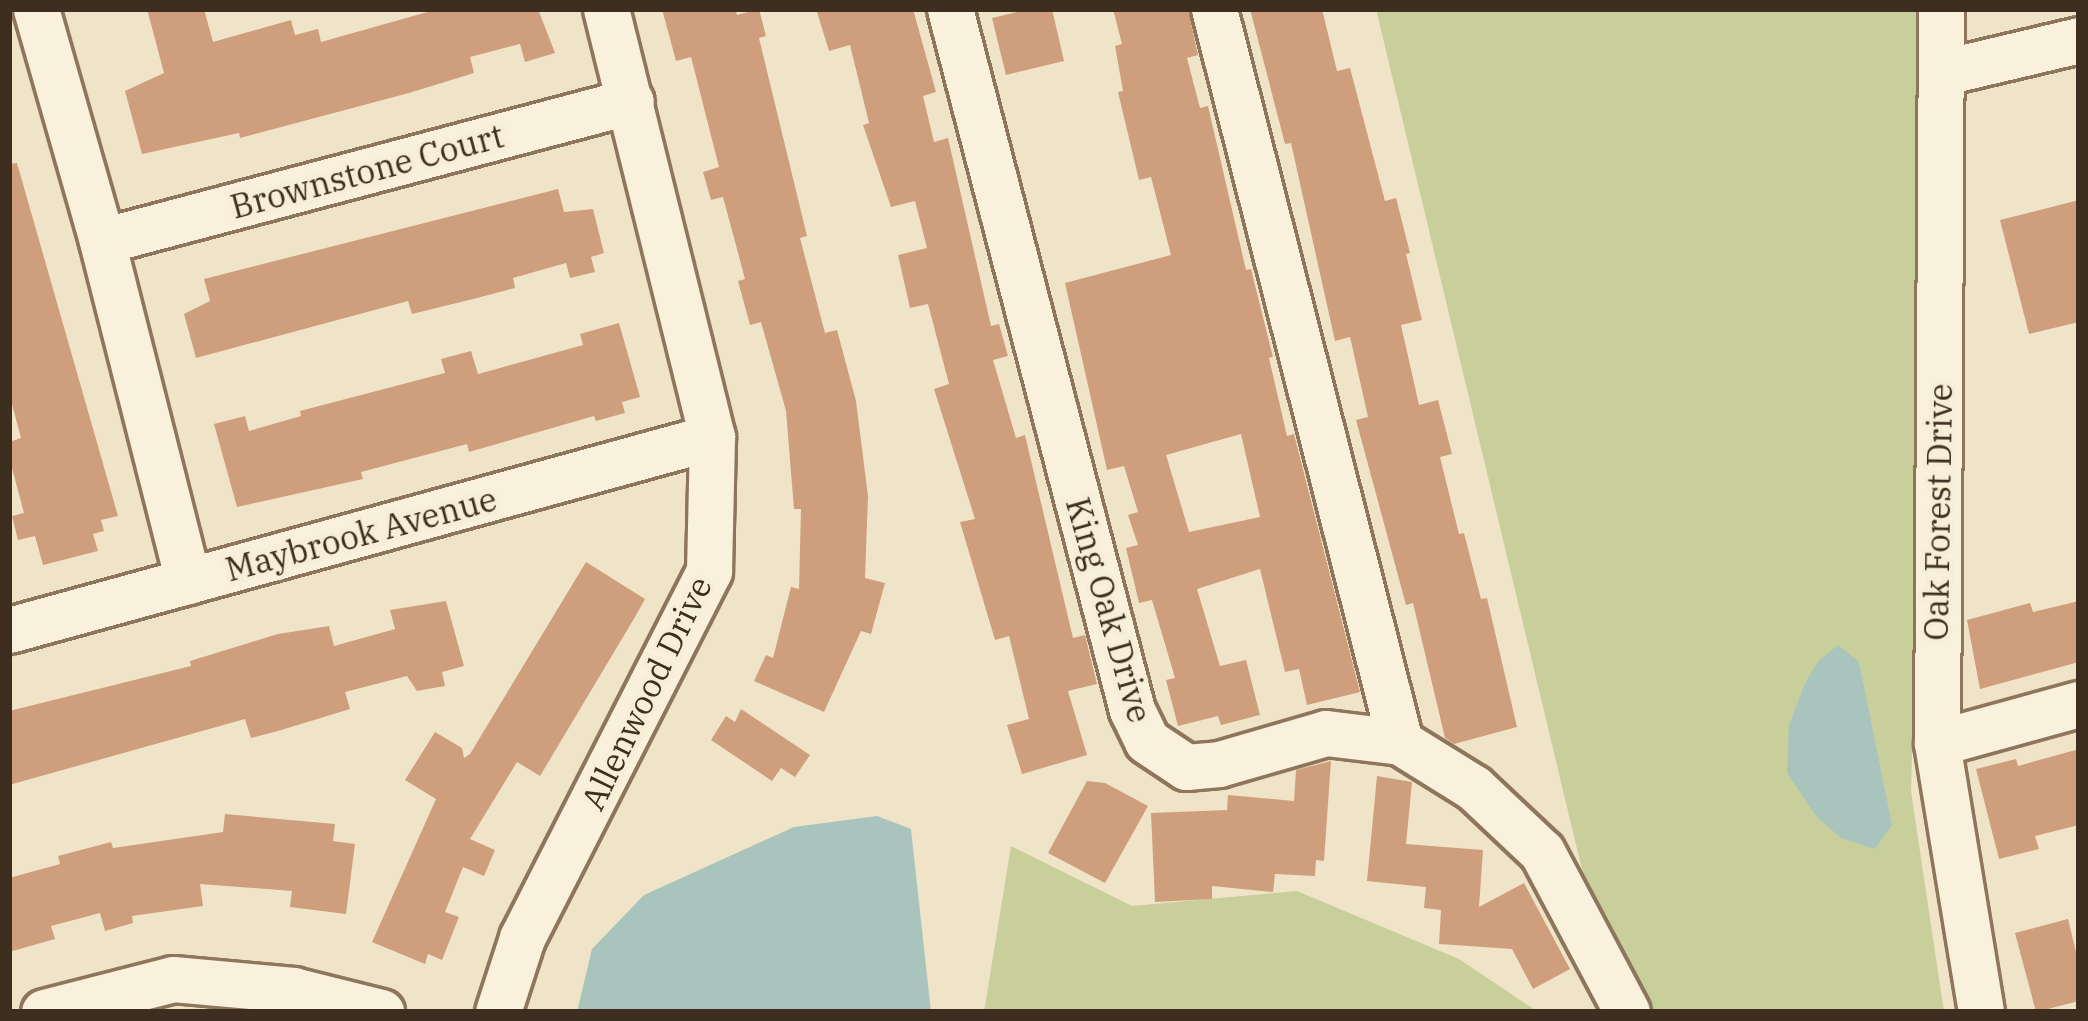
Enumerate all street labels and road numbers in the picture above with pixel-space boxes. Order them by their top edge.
street label: Brownstone Court [226,115,508,227]
street label: Oak Forest Drive [1916,383,1960,641]
street label: Maybrook Avenue [221,479,501,589]
street label: King Oak Drive [1058,493,1160,727]
street label: Allenwood Drive [572,570,720,816]

